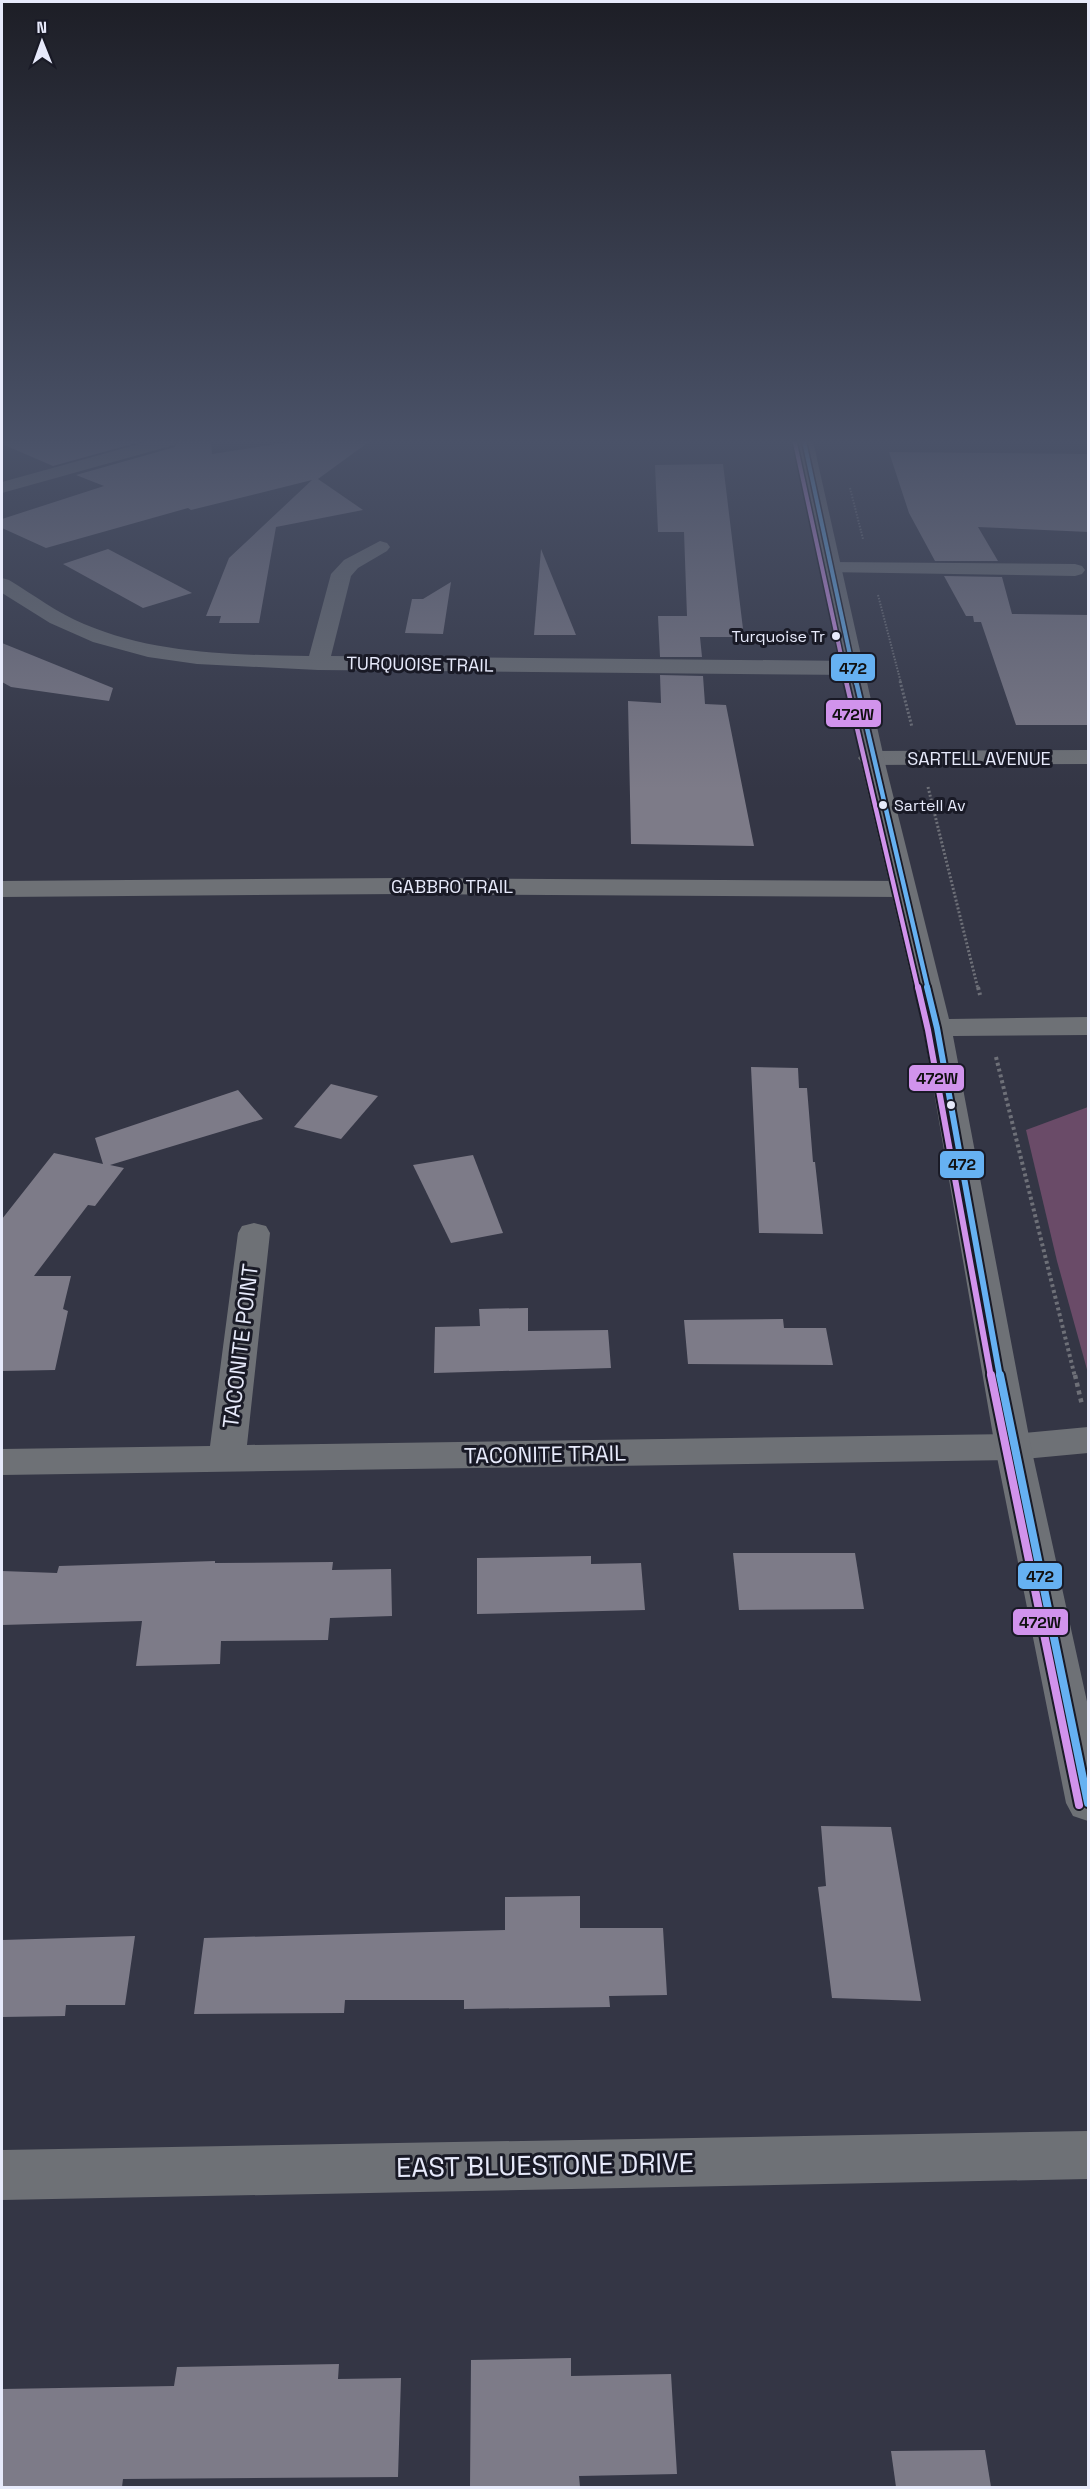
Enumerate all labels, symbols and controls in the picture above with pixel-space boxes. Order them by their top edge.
north arrow [12,12,72,72]
text: N [36,17,47,38]
place label: Turquoise Tr [732,626,825,647]
marker: Turquoise Tr [830,630,842,642]
street label: TURQUOISE TRAIL [346,651,494,677]
line badge: 472 [830,653,876,682]
text: 472 [839,658,867,679]
line badge: 472W [825,699,882,728]
text: 472W [832,704,874,725]
street label: SARTELL AVENUE [907,747,1051,770]
place label: Sartell Av [894,795,966,816]
marker: Sartell Av [877,799,889,811]
street label: GABBRO TRAIL [391,875,513,898]
line badge: 472W [908,1064,965,1092]
text: 472W [916,1068,958,1089]
unlabelled marker [945,1099,957,1111]
line badge: 472 [939,1150,985,1179]
text: 472 [948,1154,976,1175]
street label: TACONITE POINT [216,1262,264,1430]
street label: TACONITE TRAIL [464,1439,626,1469]
line badge: 472 [1017,1562,1063,1590]
text: 472 [1026,1566,1054,1587]
line badge: 472W [1012,1608,1069,1636]
text: 472W [1019,1612,1061,1633]
street label: EAST BLUESTONE DRIVE [396,2145,694,2185]

